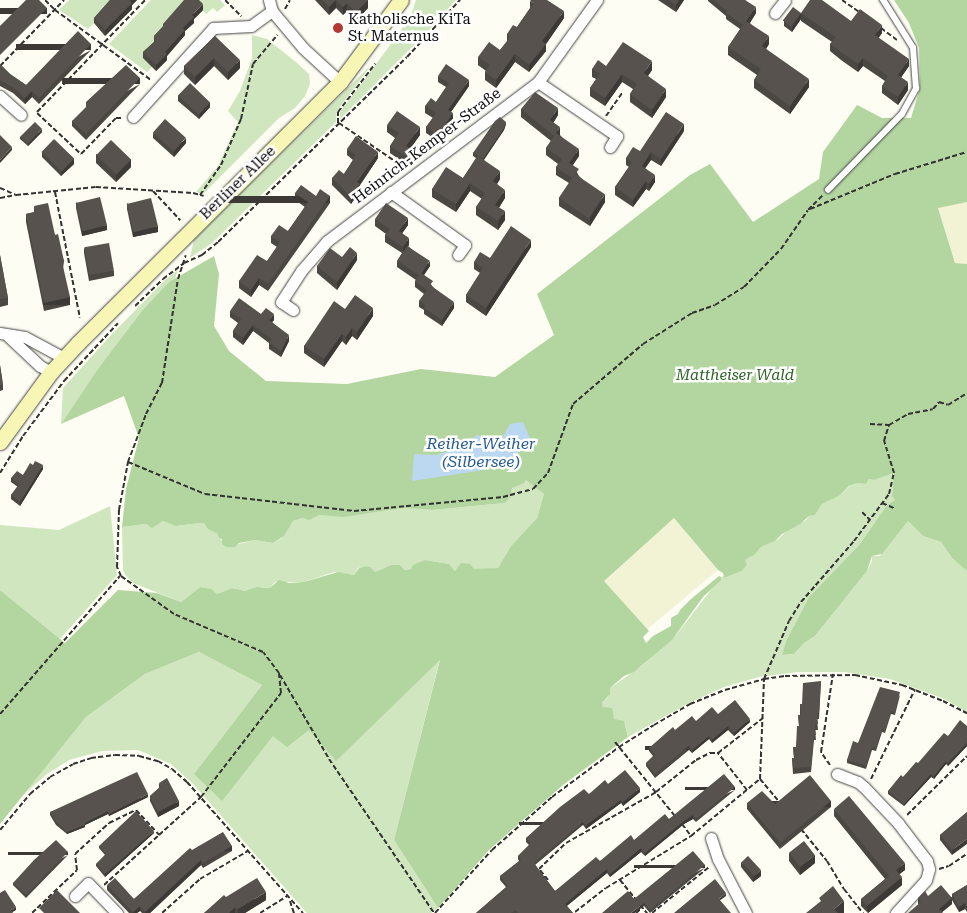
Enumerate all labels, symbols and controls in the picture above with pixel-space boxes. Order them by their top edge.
place label: Katholische KiTa St. Maternus [348,10,471,45]
marker: Katholische KiTa St. Maternus [332,22,344,34]
street label: Heinrich-Kemper-Straße [349,84,505,208]
street label: Berliner Allee [196,142,280,224]
park label: Mattheiser Wald [676,367,794,385]
water label: Reiher-Weiher (Silbersee) [426,434,536,472]

